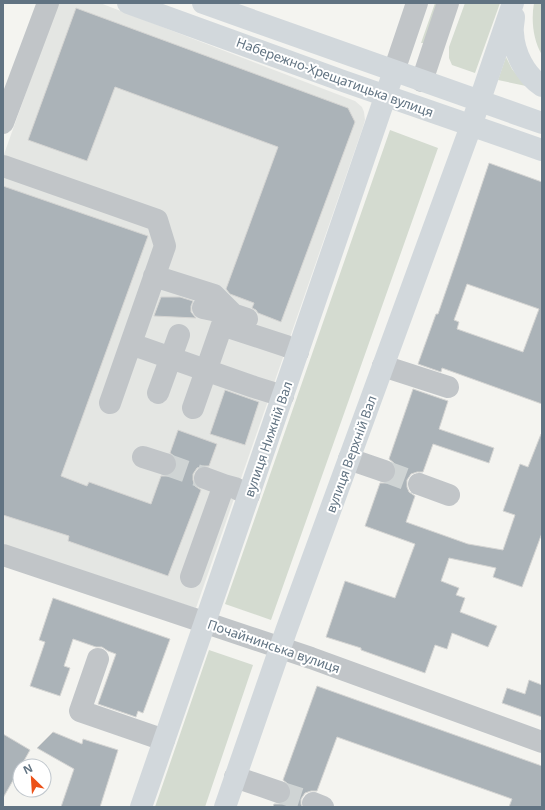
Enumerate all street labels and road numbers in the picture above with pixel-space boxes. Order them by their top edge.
street label: Набережно-Хрещатицька вулиця [234,33,436,121]
street label: вулиця Нижній Вал [240,379,296,499]
street label: вулиця Верхній Вал [321,393,381,515]
street label: Почайнинська вулиця [205,615,343,677]

